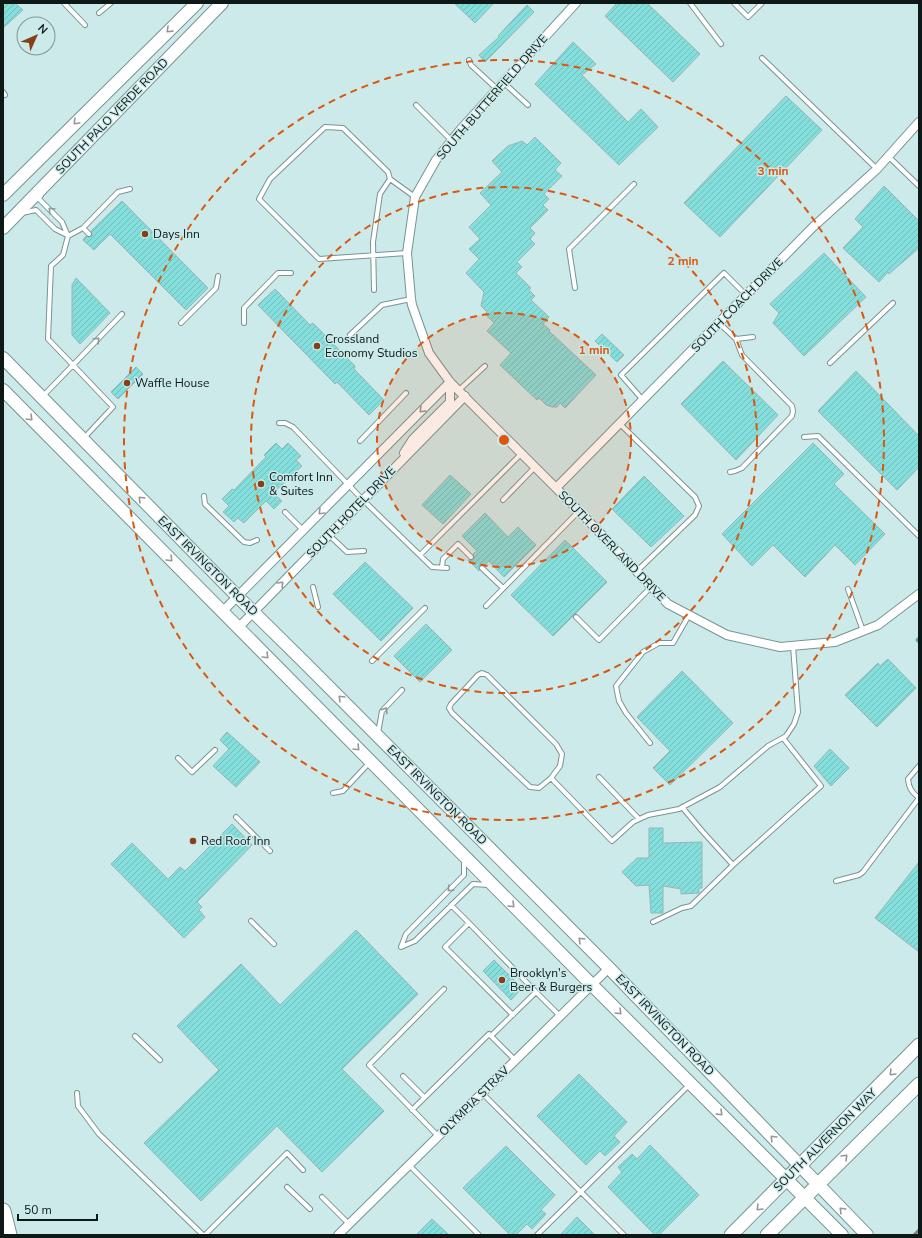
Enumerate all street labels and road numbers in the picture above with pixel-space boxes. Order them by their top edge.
street label: SOUTH BUTTERFIELD DRIVE [433,31,551,163]
street label: SOUTH PALO VERDE ROAD [52,54,172,178]
street label: SOUTH COACH DRIVE [688,254,786,356]
street label: SOUTH HOTEL DRIVE [303,463,399,561]
street label: SOUTH OVERLAND DRIVE [555,487,669,605]
street label: EAST IRVINGTON ROAD [155,513,262,620]
street label: EAST IRVINGTON ROAD [384,742,491,849]
street label: EAST IRVINGTON ROAD [612,971,718,1079]
street label: OLYMPIA STRAV [435,1062,513,1140]
street label: SOUTH ALVERNON WAY [770,1084,881,1195]

